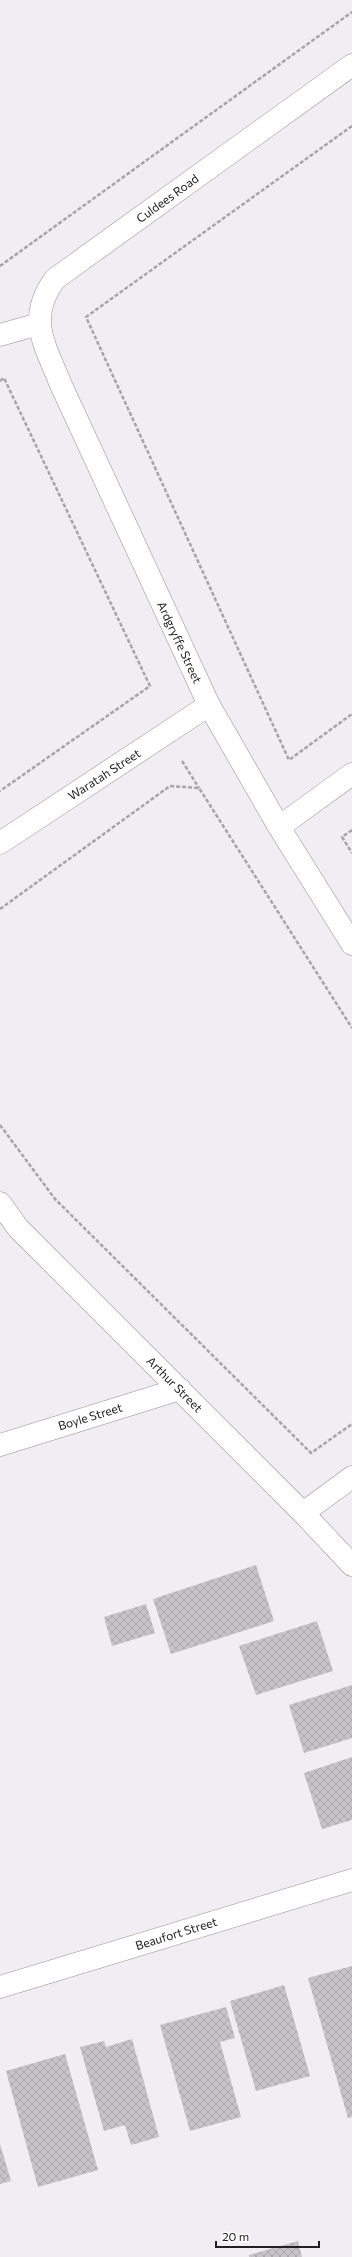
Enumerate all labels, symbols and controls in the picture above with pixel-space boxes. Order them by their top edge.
street label: Culdees Road [133,171,201,225]
street label: Ardgryffe Street [155,599,205,685]
street label: Waratah Street [65,745,143,803]
street label: Arthur Street [144,1353,206,1415]
street label: Boyle Street [56,1400,124,1432]
street label: Beaufort Street [133,1914,219,1952]
scale bar [216,2223,319,2249]
text: 20 m [222,2229,249,2243]

